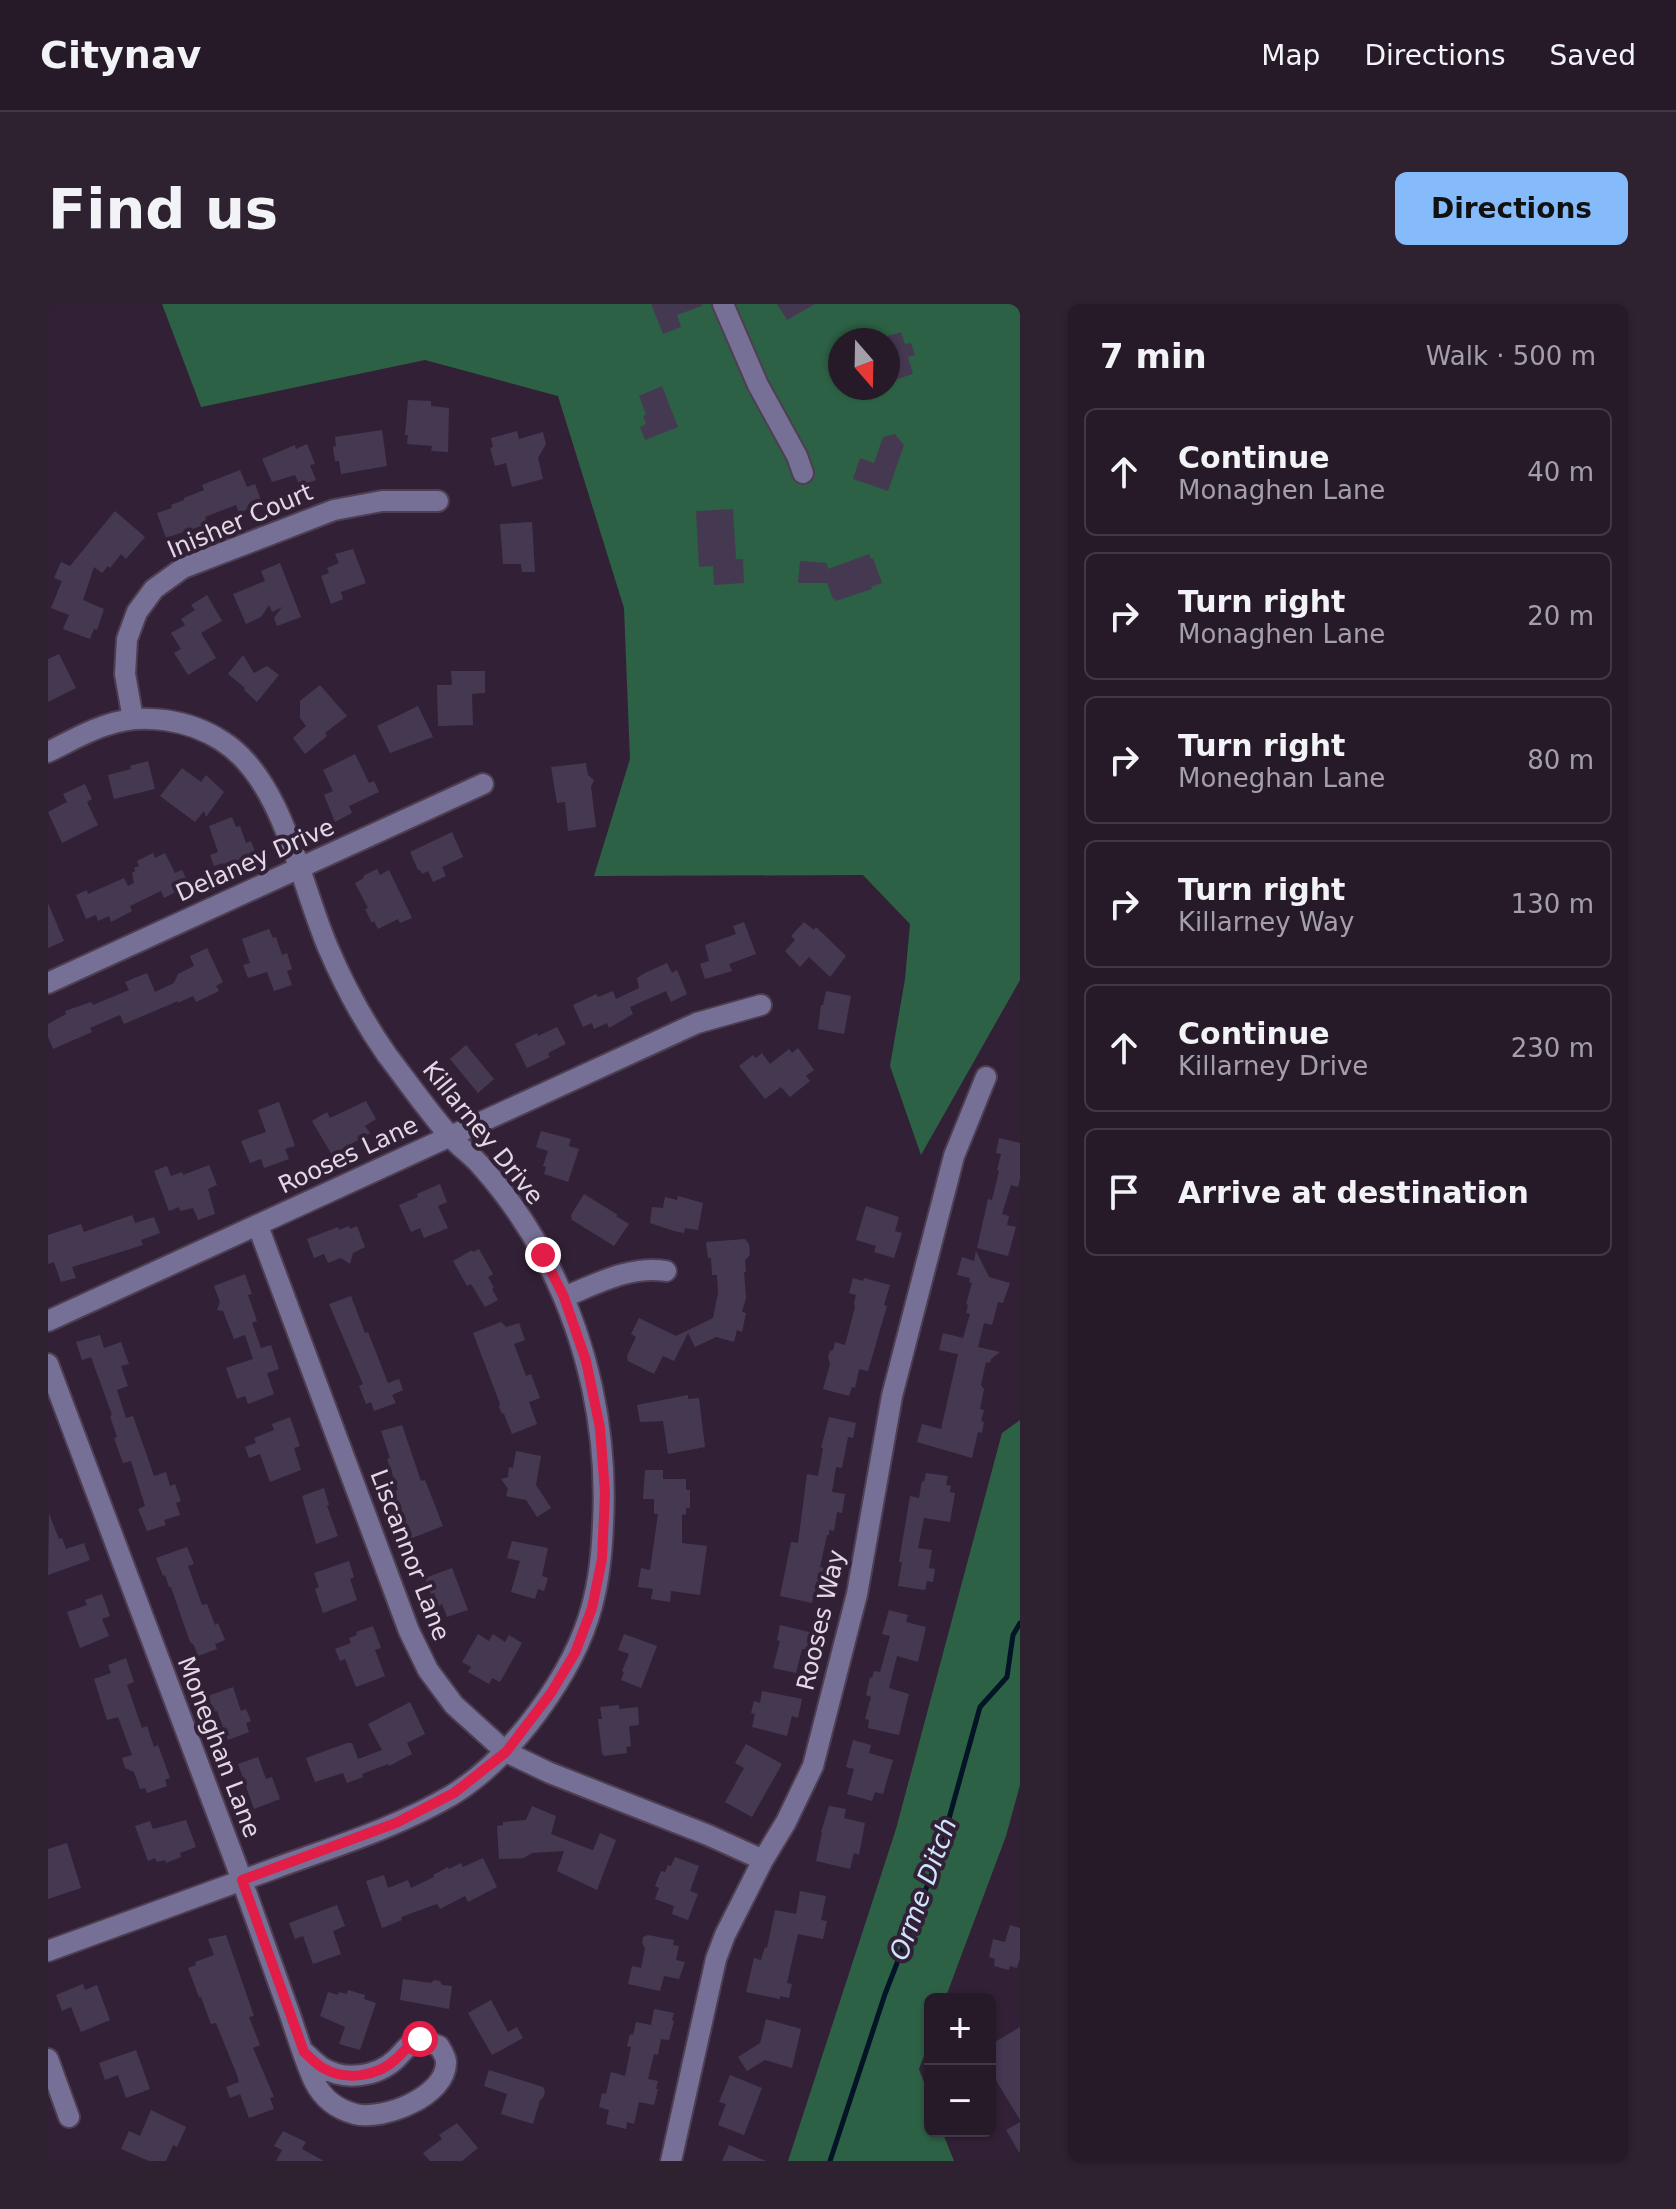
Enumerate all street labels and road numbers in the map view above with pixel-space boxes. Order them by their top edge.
street label: Inisher Court [163,478,317,564]
street label: Delaney Drive [171,813,339,907]
street label: Killarney Drive [417,1056,549,1210]
street label: Rooses Lane [274,1111,422,1199]
street label: Liscannor Lane [364,1465,456,1645]
street label: Rooses Way [791,1547,851,1693]
street label: Moneghan Lane [172,1653,266,1841]

